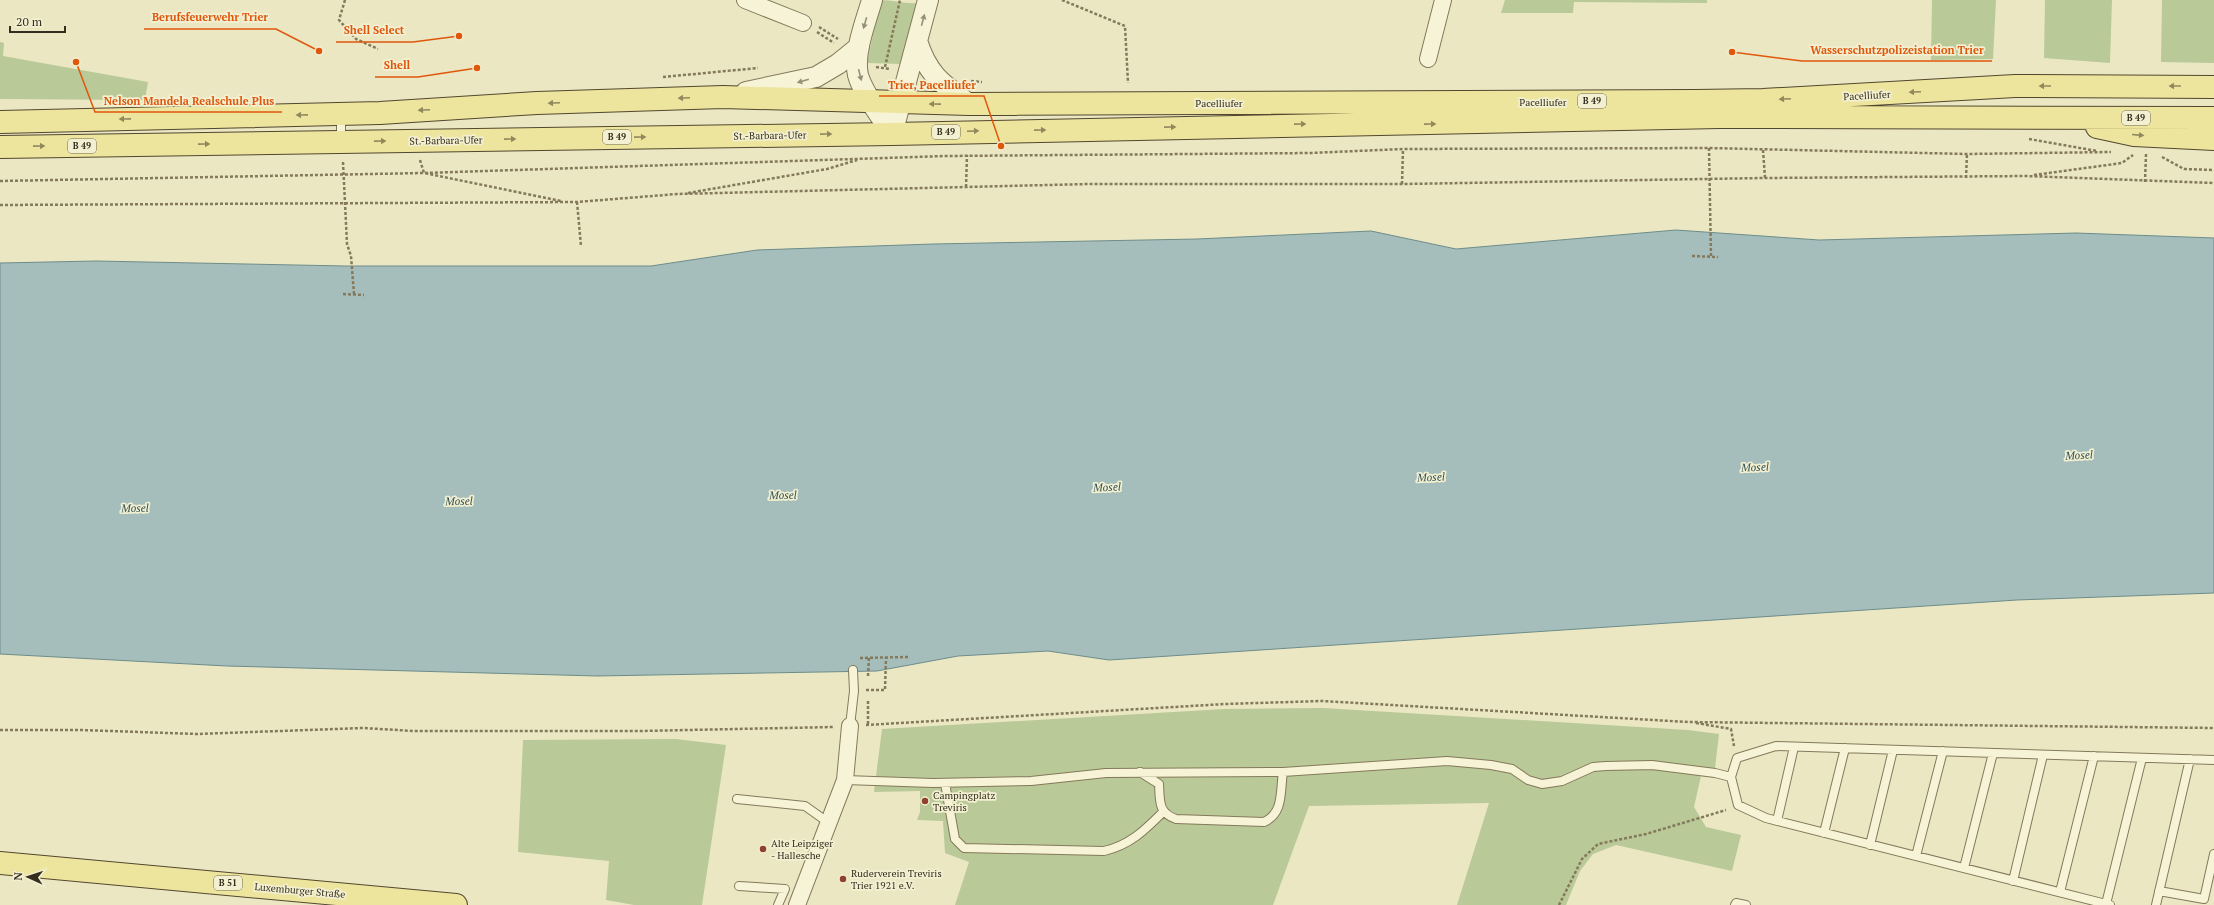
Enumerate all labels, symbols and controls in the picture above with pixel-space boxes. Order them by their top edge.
callout: Berufsfeuerwehr Trier [144,6,276,29]
scale bar [10,8,65,34]
text: Berufsfeuerwehr Trier [152,10,268,24]
text: 20 m [16,14,43,29]
one-way arrow [920,14,926,26]
one-way arrow [862,18,868,30]
callout: Shell Select [336,19,413,42]
text: Shell Select [344,23,405,37]
callout: Wasserschutzpolizeistation Trier [1802,38,1992,61]
text: Wasserschutzpolizeistation Trier [1810,43,1984,57]
callout: Shell [375,54,418,77]
text: Shell [384,58,411,72]
one-way arrow [857,70,863,82]
callout: Trier, Pacelliufer [879,73,984,96]
one-way arrow [797,78,809,84]
text: Trier, Pacelliufer [888,78,976,92]
one-way arrow [2038,83,2051,89]
one-way arrow [2168,83,2181,89]
street label: Pacelliufer [1843,88,1891,103]
one-way arrow [1909,88,1921,95]
callout: Nelson Mandela Realschule Plus [95,89,282,112]
text: Nelson Mandela Realschule Plus [104,94,274,108]
road number: B 49 [1578,94,1606,108]
one-way arrow [677,95,690,101]
street label: Pacelliufer [1519,96,1567,109]
one-way arrow [1779,96,1791,103]
street label: Pacelliufer [1195,97,1243,110]
one-way arrow [547,100,560,106]
one-way arrow [929,100,941,107]
one-way arrow [418,106,430,113]
one-way arrow [296,111,308,118]
road number: B 49 [2122,111,2150,125]
one-way arrow [119,116,132,122]
one-way arrow [1424,120,1436,127]
one-way arrow [1294,121,1306,128]
one-way arrow [1164,124,1177,130]
road number: B 49 [932,125,960,139]
one-way arrow [1034,127,1047,133]
street label: St.-Barbara-Ufer [733,128,807,143]
one-way arrow [967,128,979,135]
road number: B 49 [603,130,631,144]
one-way arrow [820,131,833,137]
one-way arrow [2132,131,2144,138]
street label: St.-Barbara-Ufer [409,133,483,148]
one-way arrow [634,134,647,140]
one-way arrow [504,135,516,142]
one-way arrow [374,137,386,144]
road number: B 49 [68,139,96,153]
one-way arrow [198,141,211,147]
one-way arrow [33,143,46,149]
water label: Mosel [2064,447,2093,463]
water label: Mosel [1740,460,1769,475]
water label: Mosel [1416,470,1445,485]
water label: Mosel [1092,480,1121,495]
water label: Mosel [768,488,797,502]
water label: Mosel [444,494,473,508]
water label: Mosel [120,501,149,515]
place label: Campingplatz Treviris [933,789,995,814]
marker: Campingplatz Treviris [920,796,930,806]
place label: Alte Leipziger - Hallesche [771,837,833,862]
marker: Alte Leipziger - Hallesche [758,844,768,854]
north arrow [8,857,48,897]
place label: Ruderverein Treviris Trier 1921 e.V. [851,867,942,892]
text: N [11,871,25,881]
marker: Ruderverein Treviris Trier 1921 e.V. [838,874,848,884]
road number: B 51 [214,876,242,890]
street label: Luxemburger Straße [254,880,346,901]

